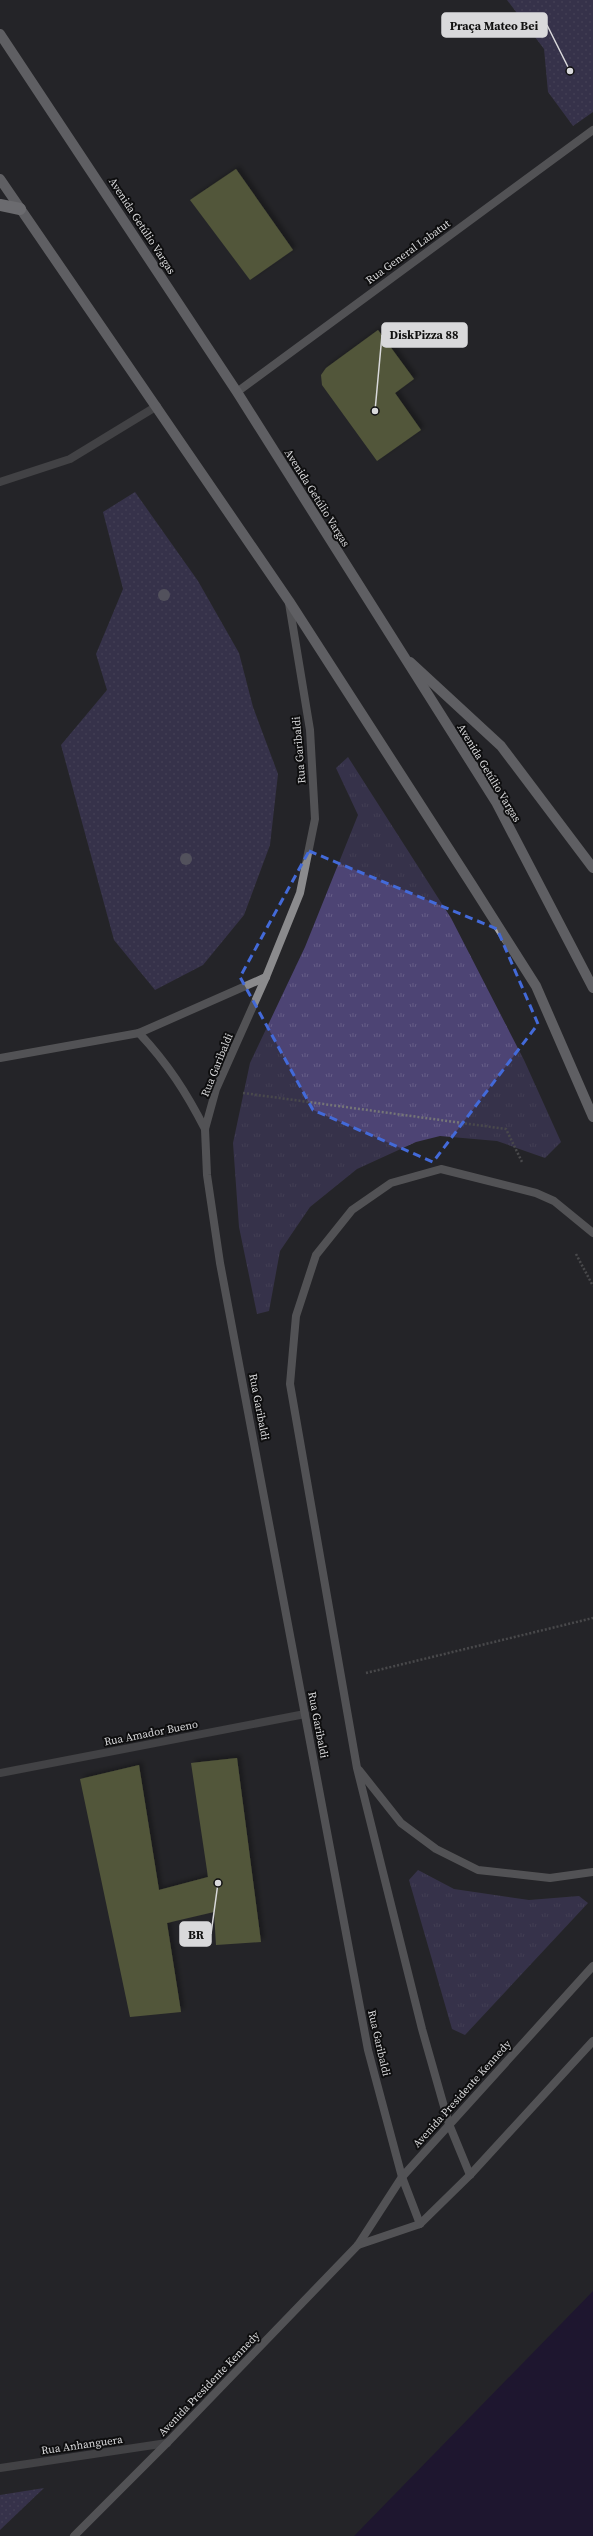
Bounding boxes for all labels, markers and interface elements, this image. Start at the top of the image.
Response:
callout: Praça Mateo Bei [442,13,547,37]
text: Praça Mateo Bei [450,18,539,34]
street label: Avenida Getúlio Vargas [105,175,179,277]
street label: Rua General Labatut [363,216,453,288]
callout: DiskPizza 88 [382,323,467,347]
text: DiskPizza 88 [390,327,458,343]
street label: Avenida Getúlio Vargas [281,446,353,550]
street label: Rua Garibaldi [289,716,309,784]
street label: Avenida Getúlio Vargas [454,721,524,825]
street label: Rua Garibaldi [197,1031,237,1099]
street label: Rua Garibaldi [245,1373,273,1441]
street label: Rua Garibaldi [304,1691,332,1759]
street label: Rua Amador Bueno [103,1717,199,1749]
callout: BR [180,1922,211,1946]
text: BR [188,1927,205,1943]
street label: Rua Garibaldi [364,2009,394,2077]
street label: Avenida Presidente Kennedy [410,2037,515,2151]
street label: Avenida Presidente Kennedy [155,2328,263,2440]
street label: Rua Anhanguera [40,2432,124,2458]

